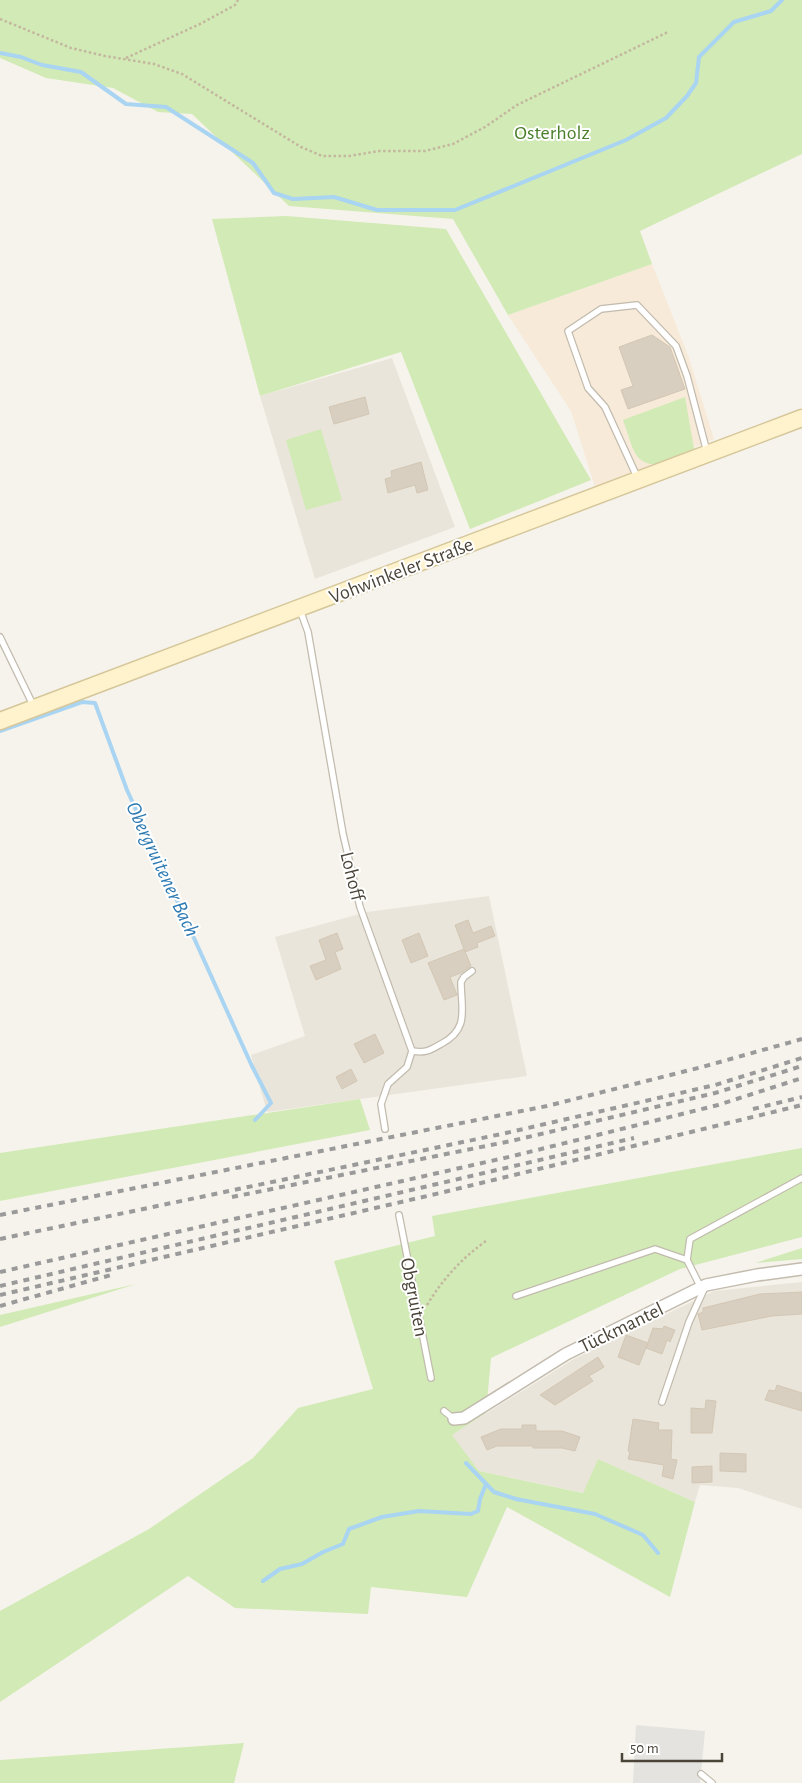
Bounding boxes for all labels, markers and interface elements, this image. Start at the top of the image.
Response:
park label: Osterholz [514,123,590,143]
street label: Vohwinkeler Straße [327,534,476,608]
water label: Obergruitener Bach [122,798,203,940]
street label: Lohoff [336,850,368,904]
street label: Obgruiten [397,1256,431,1338]
street label: Tückmantel [576,1299,667,1357]
scale bar [622,1730,722,1762]
text: 50 m [630,1741,659,1756]

